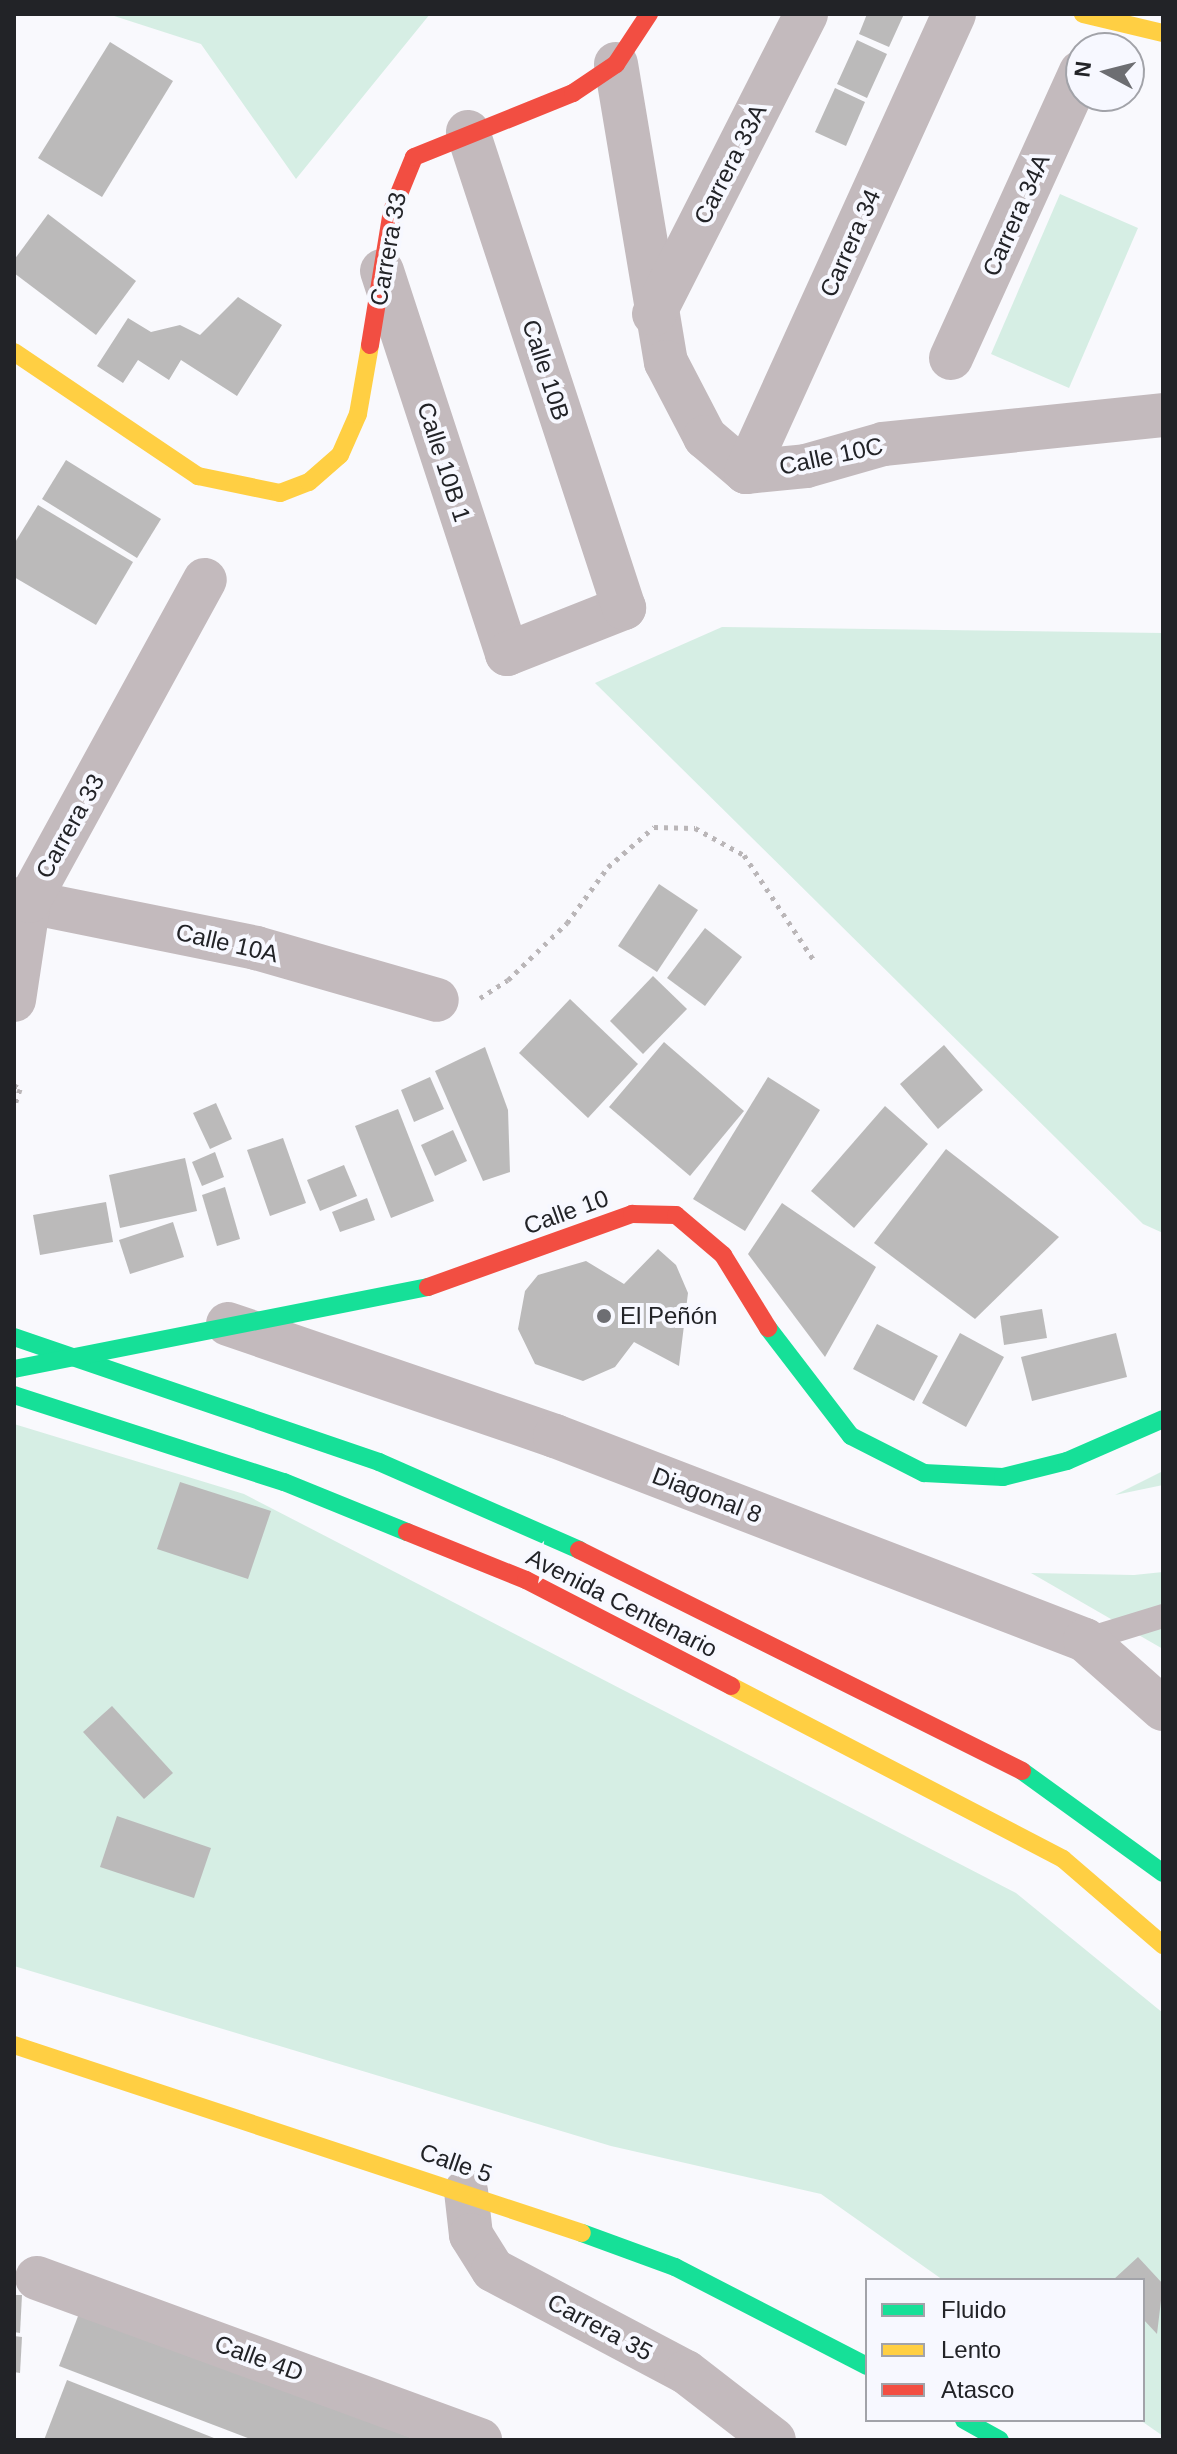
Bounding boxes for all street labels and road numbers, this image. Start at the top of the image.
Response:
street label: Carrera 33A [687,99,773,229]
street label: Carrera 34A [976,149,1056,281]
street label: Carrera 34 [814,185,886,301]
street label: Carrera 33 [364,190,412,308]
street label: Calle 10B [516,316,576,424]
street label: Calle 10B 1 [411,399,477,525]
street label: Calle 10C [776,431,886,481]
street label: Carrera 33 [30,769,110,883]
street label: Calle 10A [173,917,281,969]
street label: Calle 10 [520,1183,612,1241]
street label: Diagonal 8 [648,1461,766,1529]
street label: Avenida Centenario [522,1542,722,1664]
street label: Calle 5 [416,2137,496,2189]
street label: Carrera 35 [543,2287,657,2367]
street label: Calle 4D [211,2329,307,2387]

